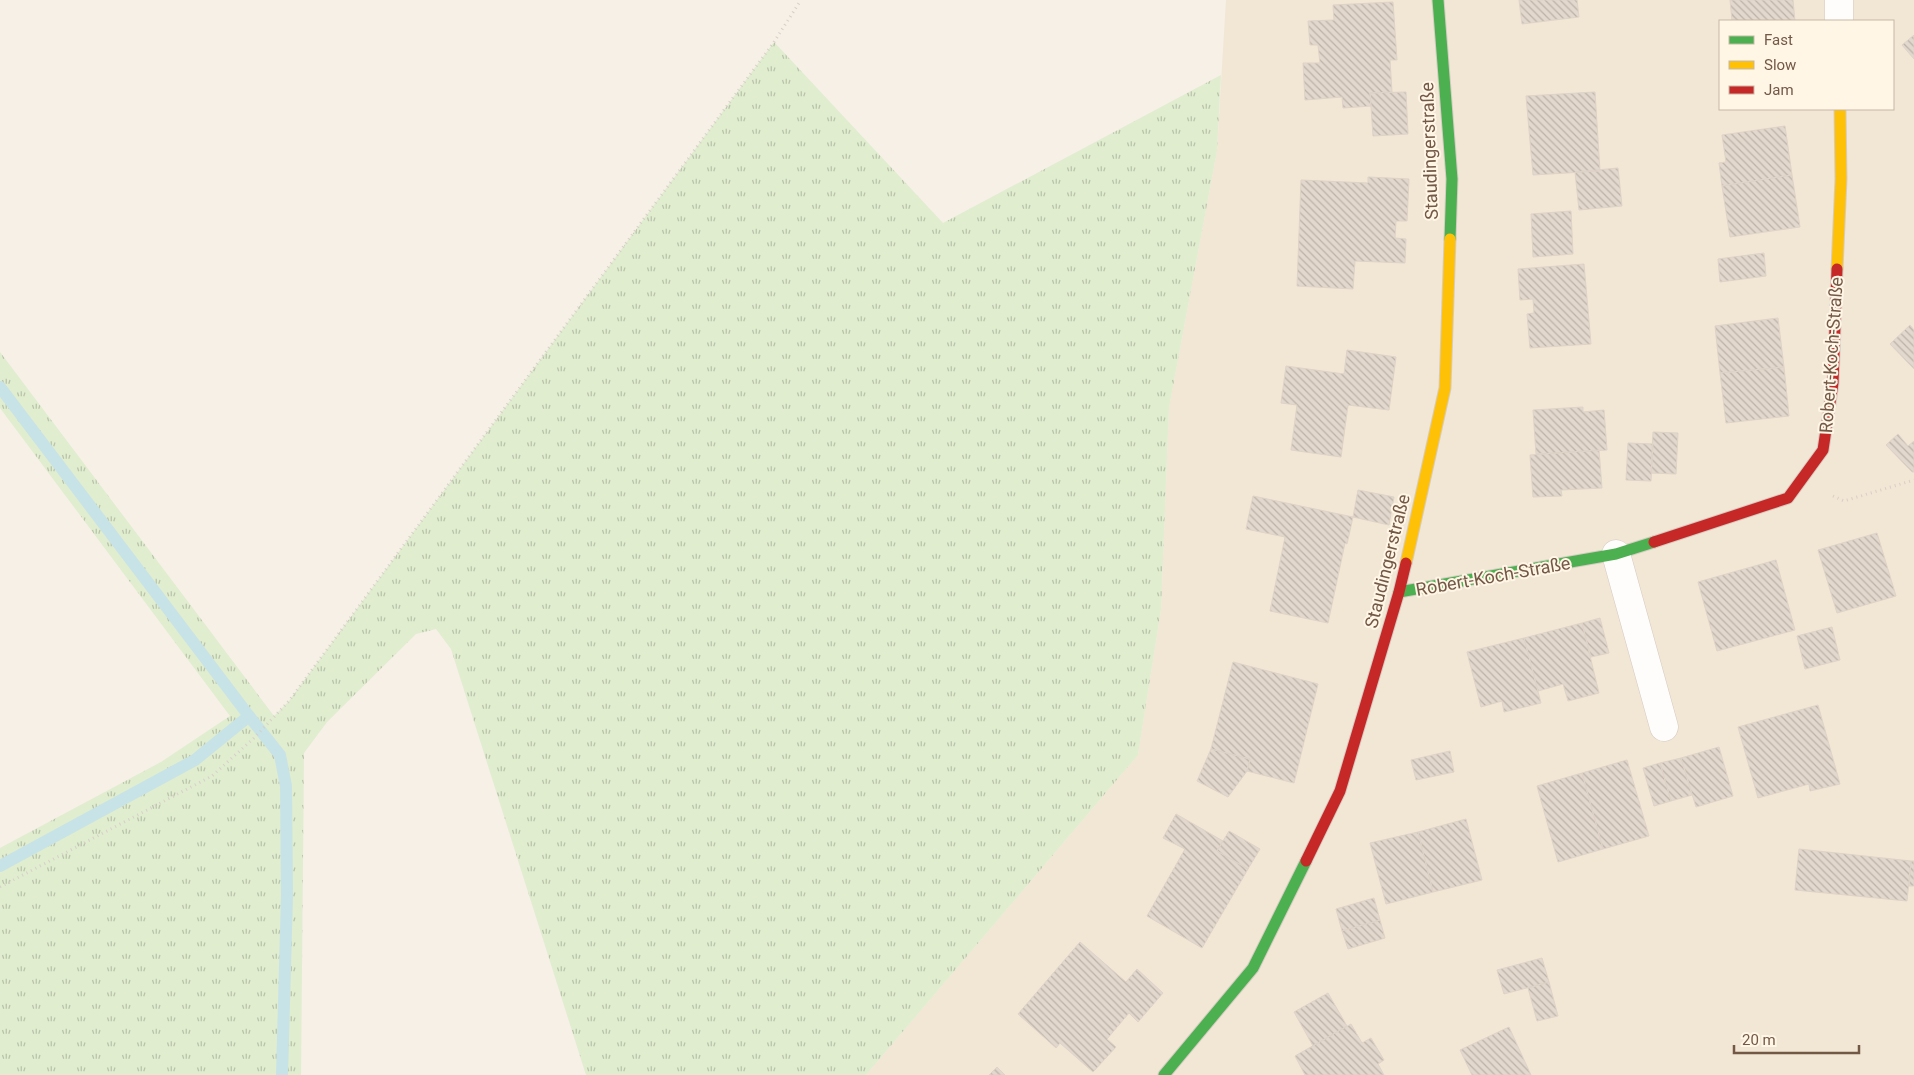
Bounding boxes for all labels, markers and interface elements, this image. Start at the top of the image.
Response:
legend [1719,20,1894,110]
text: Fast [1764,31,1793,49]
text: Slow [1764,56,1796,74]
text: Jam [1764,81,1794,99]
street label: Staudingerstraße [1416,82,1442,220]
street label: Robert-Koch-Straße [1815,276,1847,434]
street label: Staudingerstraße [1360,492,1414,630]
street label: Robert-Koch-Straße [1414,552,1572,600]
scale bar [1734,1022,1859,1054]
text: 20 m [1742,1031,1776,1049]

